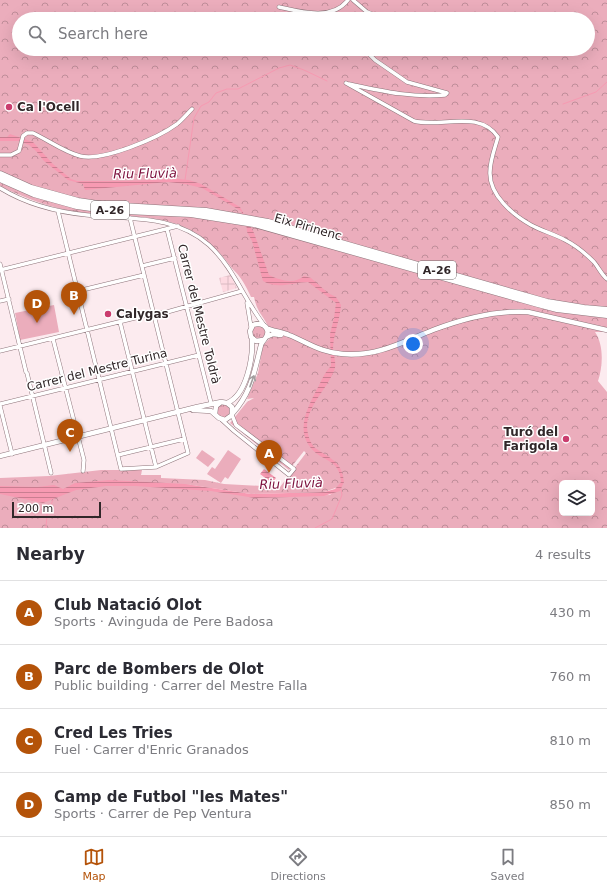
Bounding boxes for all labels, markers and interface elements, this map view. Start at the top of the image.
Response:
search box [12,12,595,56]
icon: search [26,23,48,45]
text: Search here [58,25,148,43]
place label: Ca l'Ocell [17,100,80,114]
marker: Ca l'Ocell [4,102,14,112]
water label: Riu Fluvià [113,165,177,182]
road number: A-26 [91,201,129,219]
street label: Eix Pirinenc [273,211,343,243]
street label: Carrer del Mestre Toldrà [175,243,223,385]
road number: A-26 [418,261,456,279]
pin: B [61,282,87,315]
pin: D [24,290,50,323]
place label: Calygas [116,307,169,321]
marker: Calygas [103,309,113,319]
your location [403,334,423,354]
street label: Carrer del Mestre Turina [25,346,169,394]
one-way arrow [249,375,257,387]
pin: C [57,419,83,452]
place label: Turó del Farigola [503,425,558,453]
marker: Turó del Farigola [561,434,571,444]
pin: A [256,440,282,473]
water label: Riu Fluvià [259,475,323,492]
map controls [559,480,595,516]
button: layers [559,480,595,516]
scale bar [12,500,101,519]
text: 200 m [18,502,53,515]
text: Nearby [16,544,85,564]
text: 4 results [535,547,591,562]
text: Club Natació Olot [54,596,202,614]
text: A [24,605,34,620]
text: 430 m [549,605,591,620]
text: Sports · Avinguda de Pere Badosa [54,614,273,629]
text: Parc de Bombers de Olot [54,660,264,678]
text: B [24,669,34,684]
text: 760 m [549,669,591,684]
text: Public building · Carrer del Mestre Falla [54,678,307,693]
text: Cred Les Tries [54,724,173,742]
text: C [24,733,34,748]
text: 810 m [549,733,591,748]
text: Fuel · Carrer d'Enric Granados [54,742,249,757]
text: Camp de Futbol "les Mates" [54,788,288,806]
text: D [24,797,34,812]
text: 850 m [549,797,591,812]
text: Sports · Carrer de Pep Ventura [54,806,252,821]
tab: Map [82,846,106,883]
tab: Directions [270,846,326,883]
tab: Saved [491,846,525,883]

